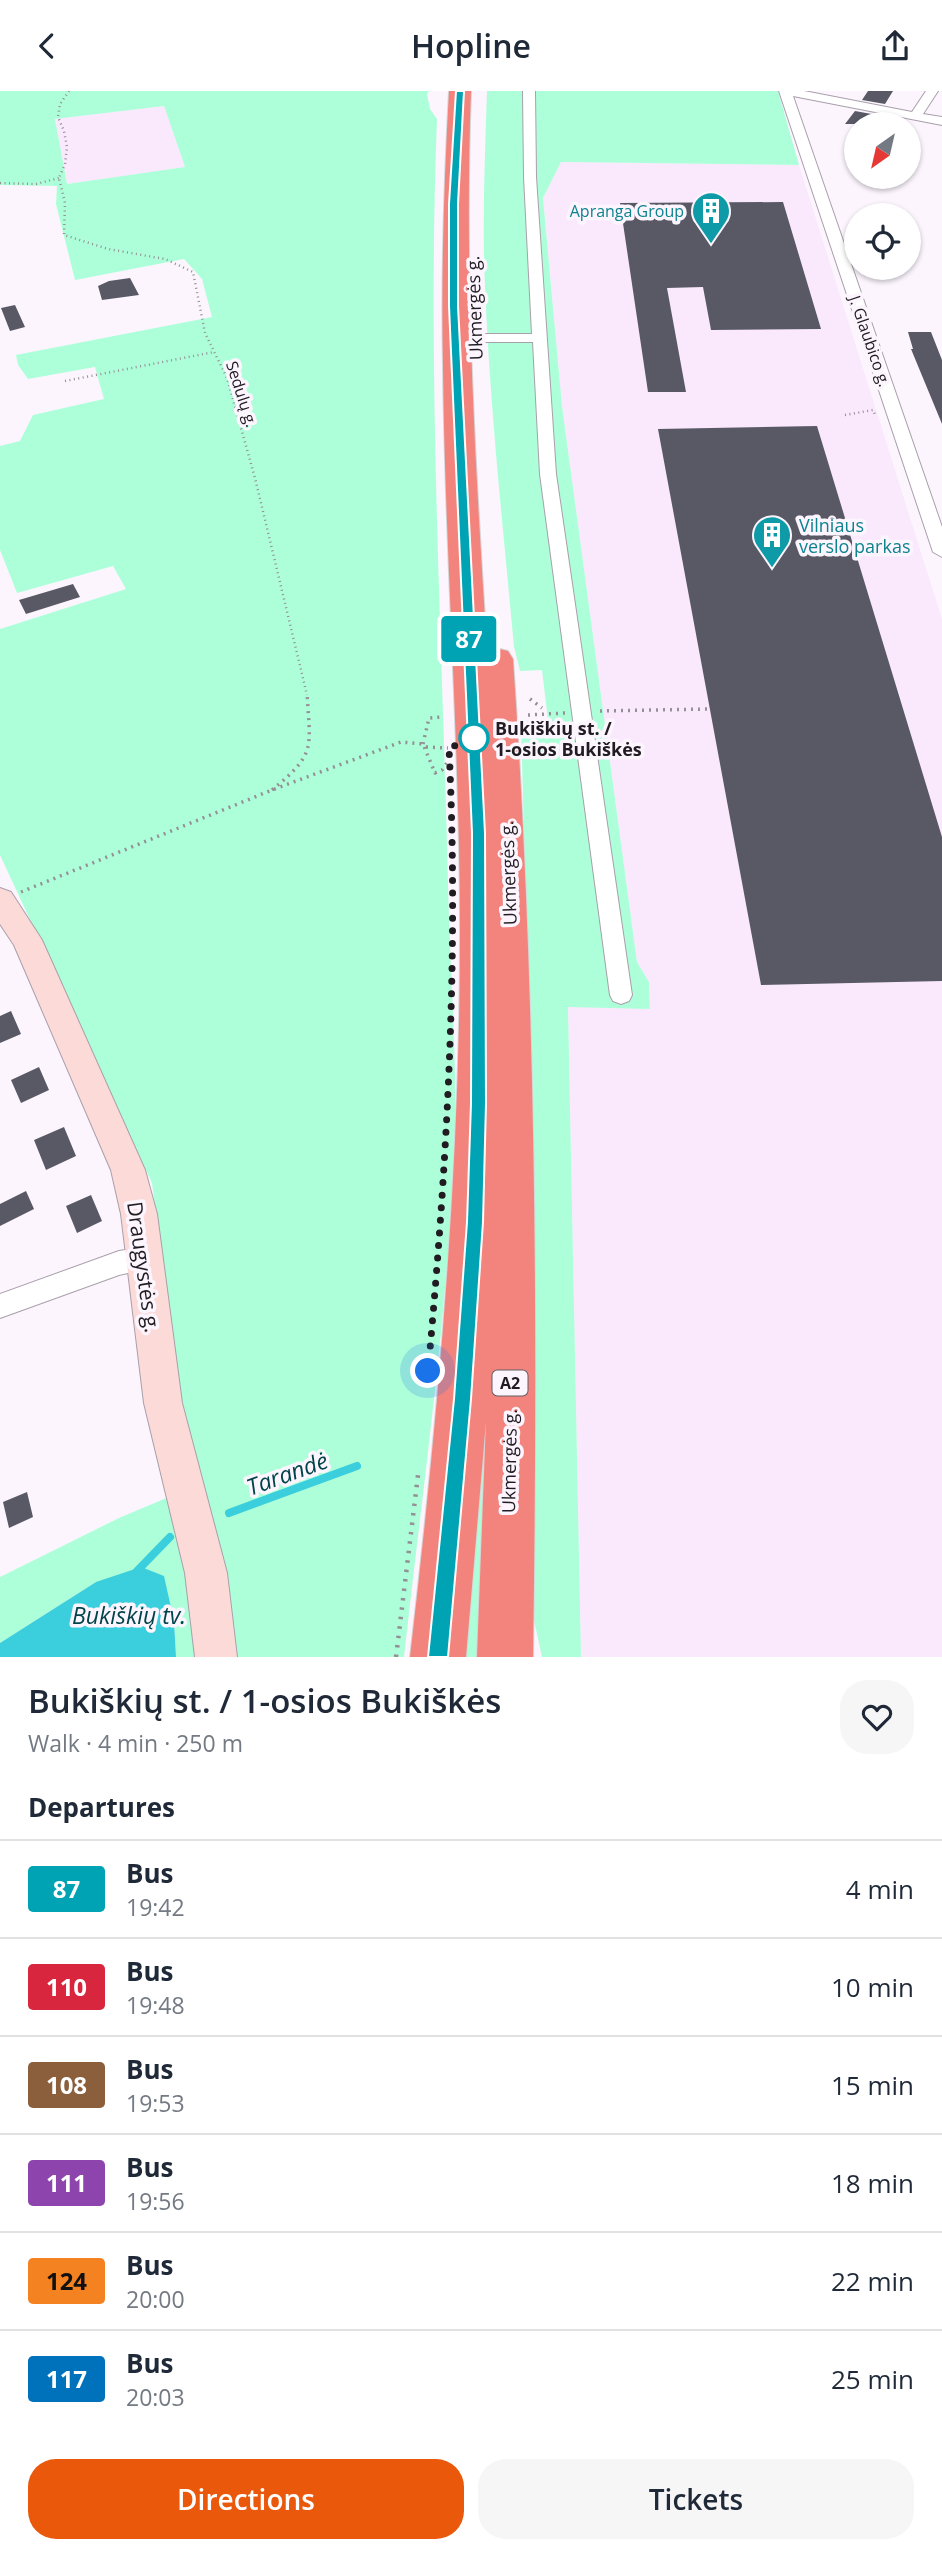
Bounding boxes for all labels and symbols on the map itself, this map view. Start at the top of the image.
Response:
north arrow [844,112,920,189]
building icon: Apranga Group [690,190,732,245]
place label: Apranga Group [570,200,684,222]
street label: Ukmergės g. [460,255,488,361]
street label: J. Glaubico g. [843,291,896,390]
street label: Sedulų g. [221,358,263,430]
place label: Vilniaus verslo parkas [799,513,911,558]
building icon: Vilniaus verslo parkas [751,514,793,569]
line badge: 87 [438,616,500,662]
place label: Bukiškių st. / 1-osios Bukiškės [495,716,642,761]
marker: Bukiškių st. / 1-osios Bukiškės [459,723,489,753]
street label: Ukmergės g. [494,820,522,926]
street label: Draugystės g. [121,1200,167,1334]
your location [410,1353,445,1388]
road number: A2 [492,1371,528,1395]
street label: Ukmergės g. [496,1409,522,1513]
water label: Tarandė [242,1444,332,1502]
water label: Bukiškių tv. [72,1599,186,1631]

